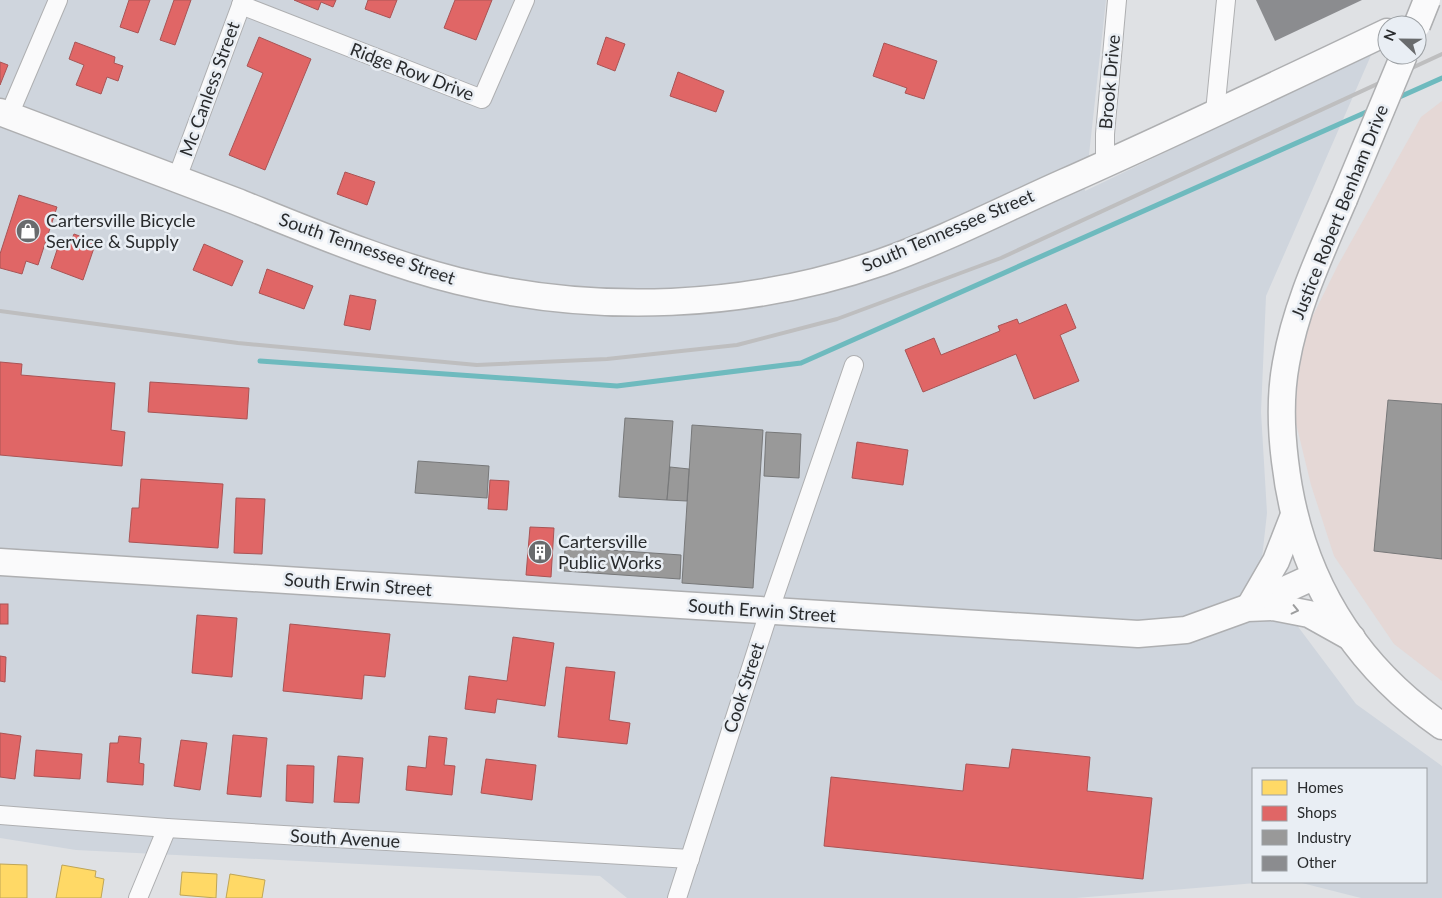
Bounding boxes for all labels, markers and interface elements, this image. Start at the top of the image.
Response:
north arrow [1377,15,1427,65]
street label: Mc Canless Street [174,18,244,159]
text: N [1380,27,1399,43]
street label: Brook Drive [1094,34,1124,130]
street label: Ridge Row Drive [347,37,477,105]
street label: Justice Robert Benham Drive [1286,101,1392,322]
street label: South Tennessee Street [858,184,1037,276]
street label: South Tennessee Street [276,208,459,289]
place label: Cartersville Bicycle Service & Supply [46,209,196,252]
shop icon: Cartersville Bicycle Service & Supply [15,218,41,244]
place label: Cartersville Public Works [558,530,662,573]
building icon: Cartersville Public Works [527,539,553,565]
street label: South Erwin Street [283,568,433,600]
street label: South Erwin Street [687,594,837,626]
one-way arrow [1291,604,1300,615]
street label: Cook Street [718,639,768,736]
legend [1252,768,1427,883]
text: Homes [1297,778,1343,796]
text: Shops [1297,803,1337,821]
street label: South Avenue [290,824,401,852]
text: Industry [1297,828,1352,846]
text: Other [1297,853,1337,871]

